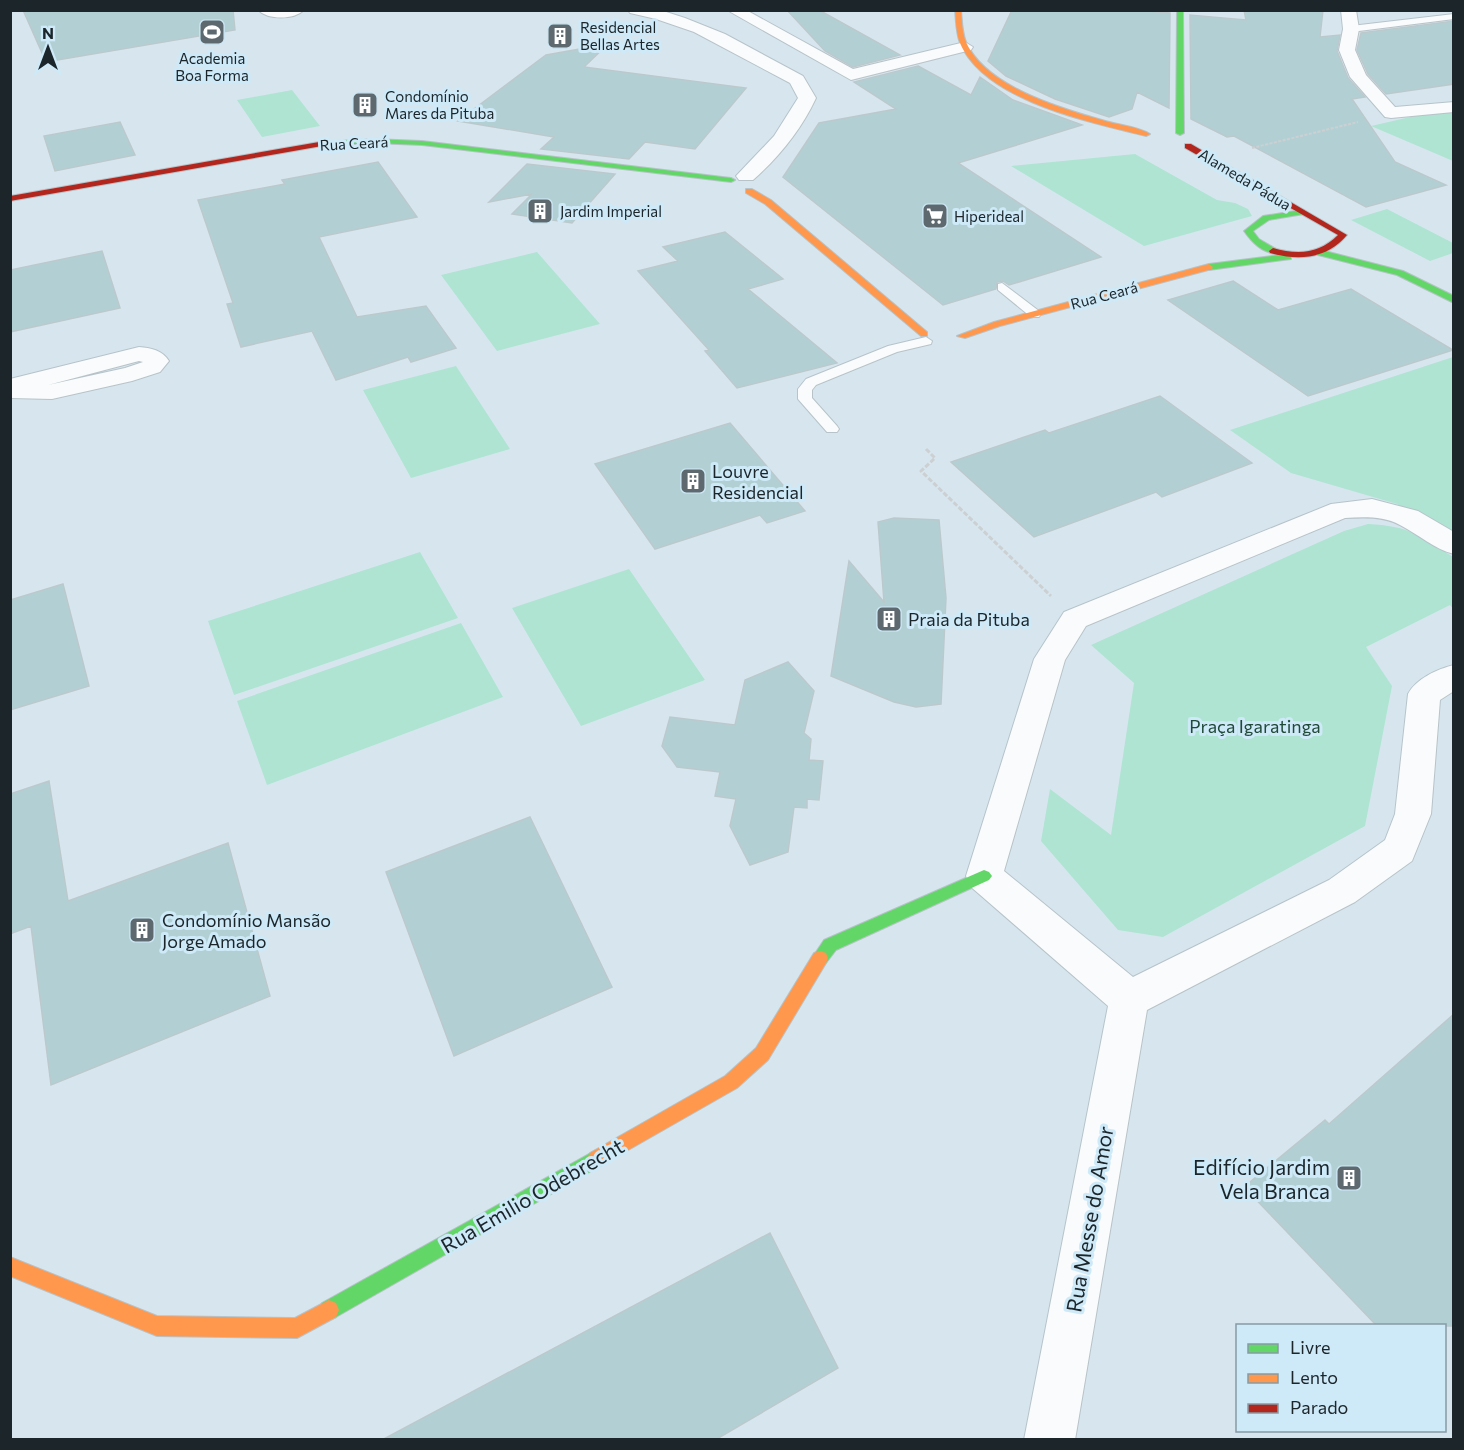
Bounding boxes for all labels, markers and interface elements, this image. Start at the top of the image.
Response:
sports icon: Academia Boa Forma [197,17,227,47]
north arrow [18,18,78,78]
place label: Residencial Bellas Artes [580,18,660,53]
building icon: Residencial Bellas Artes [545,21,575,51]
text: N [42,23,54,42]
place label: Academia Boa Forma [175,49,249,84]
place label: Condomínio Mares da Pituba [385,87,494,122]
building icon: Condomínio Mares da Pituba [350,90,380,120]
street label: Rua Ceará [319,132,389,154]
street label: Alameda Pádua [1196,144,1294,214]
building icon: Jardim Imperial [525,196,555,226]
supermarket icon: Hiperideal [920,201,950,231]
place label: Jardim Imperial [560,202,662,220]
place label: Hiperideal [954,207,1024,225]
street label: Rua Ceará [1068,277,1140,313]
place label: Louvre Residencial [712,460,804,503]
building icon: Louvre Residencial [678,466,708,496]
building icon: Praia da Pituba [874,604,904,634]
place label: Praia da Pituba [908,608,1030,630]
park label: Praça Igaratinga [1189,715,1321,737]
place label: Condomínio Mansão Jorge Amado [162,909,331,952]
building icon: Condomínio Mansão Jorge Amado [127,915,157,945]
street label: Rua Messe do Amor [1060,1124,1118,1314]
street label: Rua Emilio Odebrecht [436,1132,628,1258]
place label: Edifício Jardim Vela Branca [1193,1154,1330,1203]
building icon: Edifício Jardim Vela Branca [1334,1163,1364,1193]
legend [1236,1324,1446,1432]
text: Livre [1290,1336,1331,1358]
text: Lento [1290,1366,1338,1388]
text: Parado [1290,1396,1348,1418]

